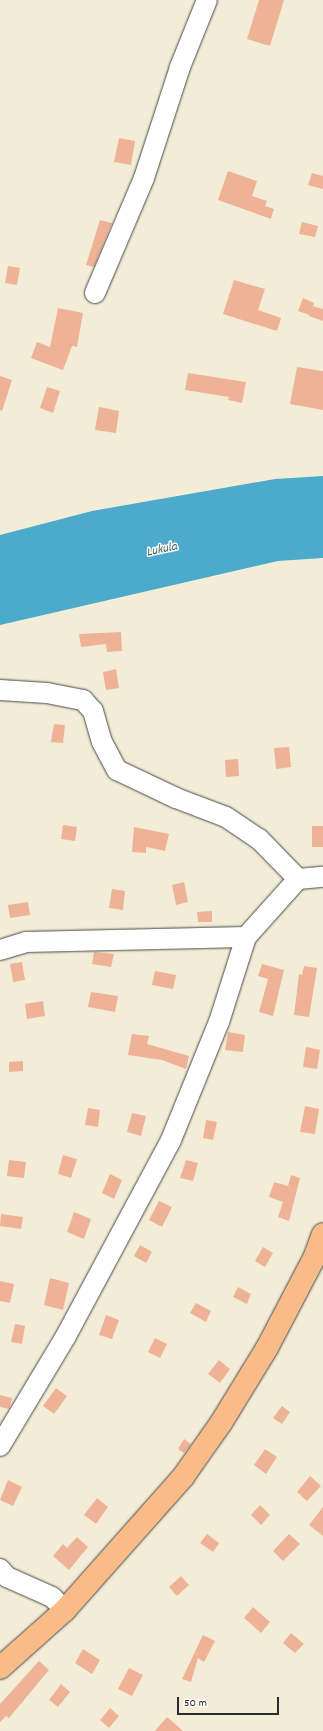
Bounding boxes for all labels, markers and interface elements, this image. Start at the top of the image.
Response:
water label: Lukula [145,540,179,562]
scale bar [179,1689,281,1715]
text: 50 m [184,1695,207,1712]

